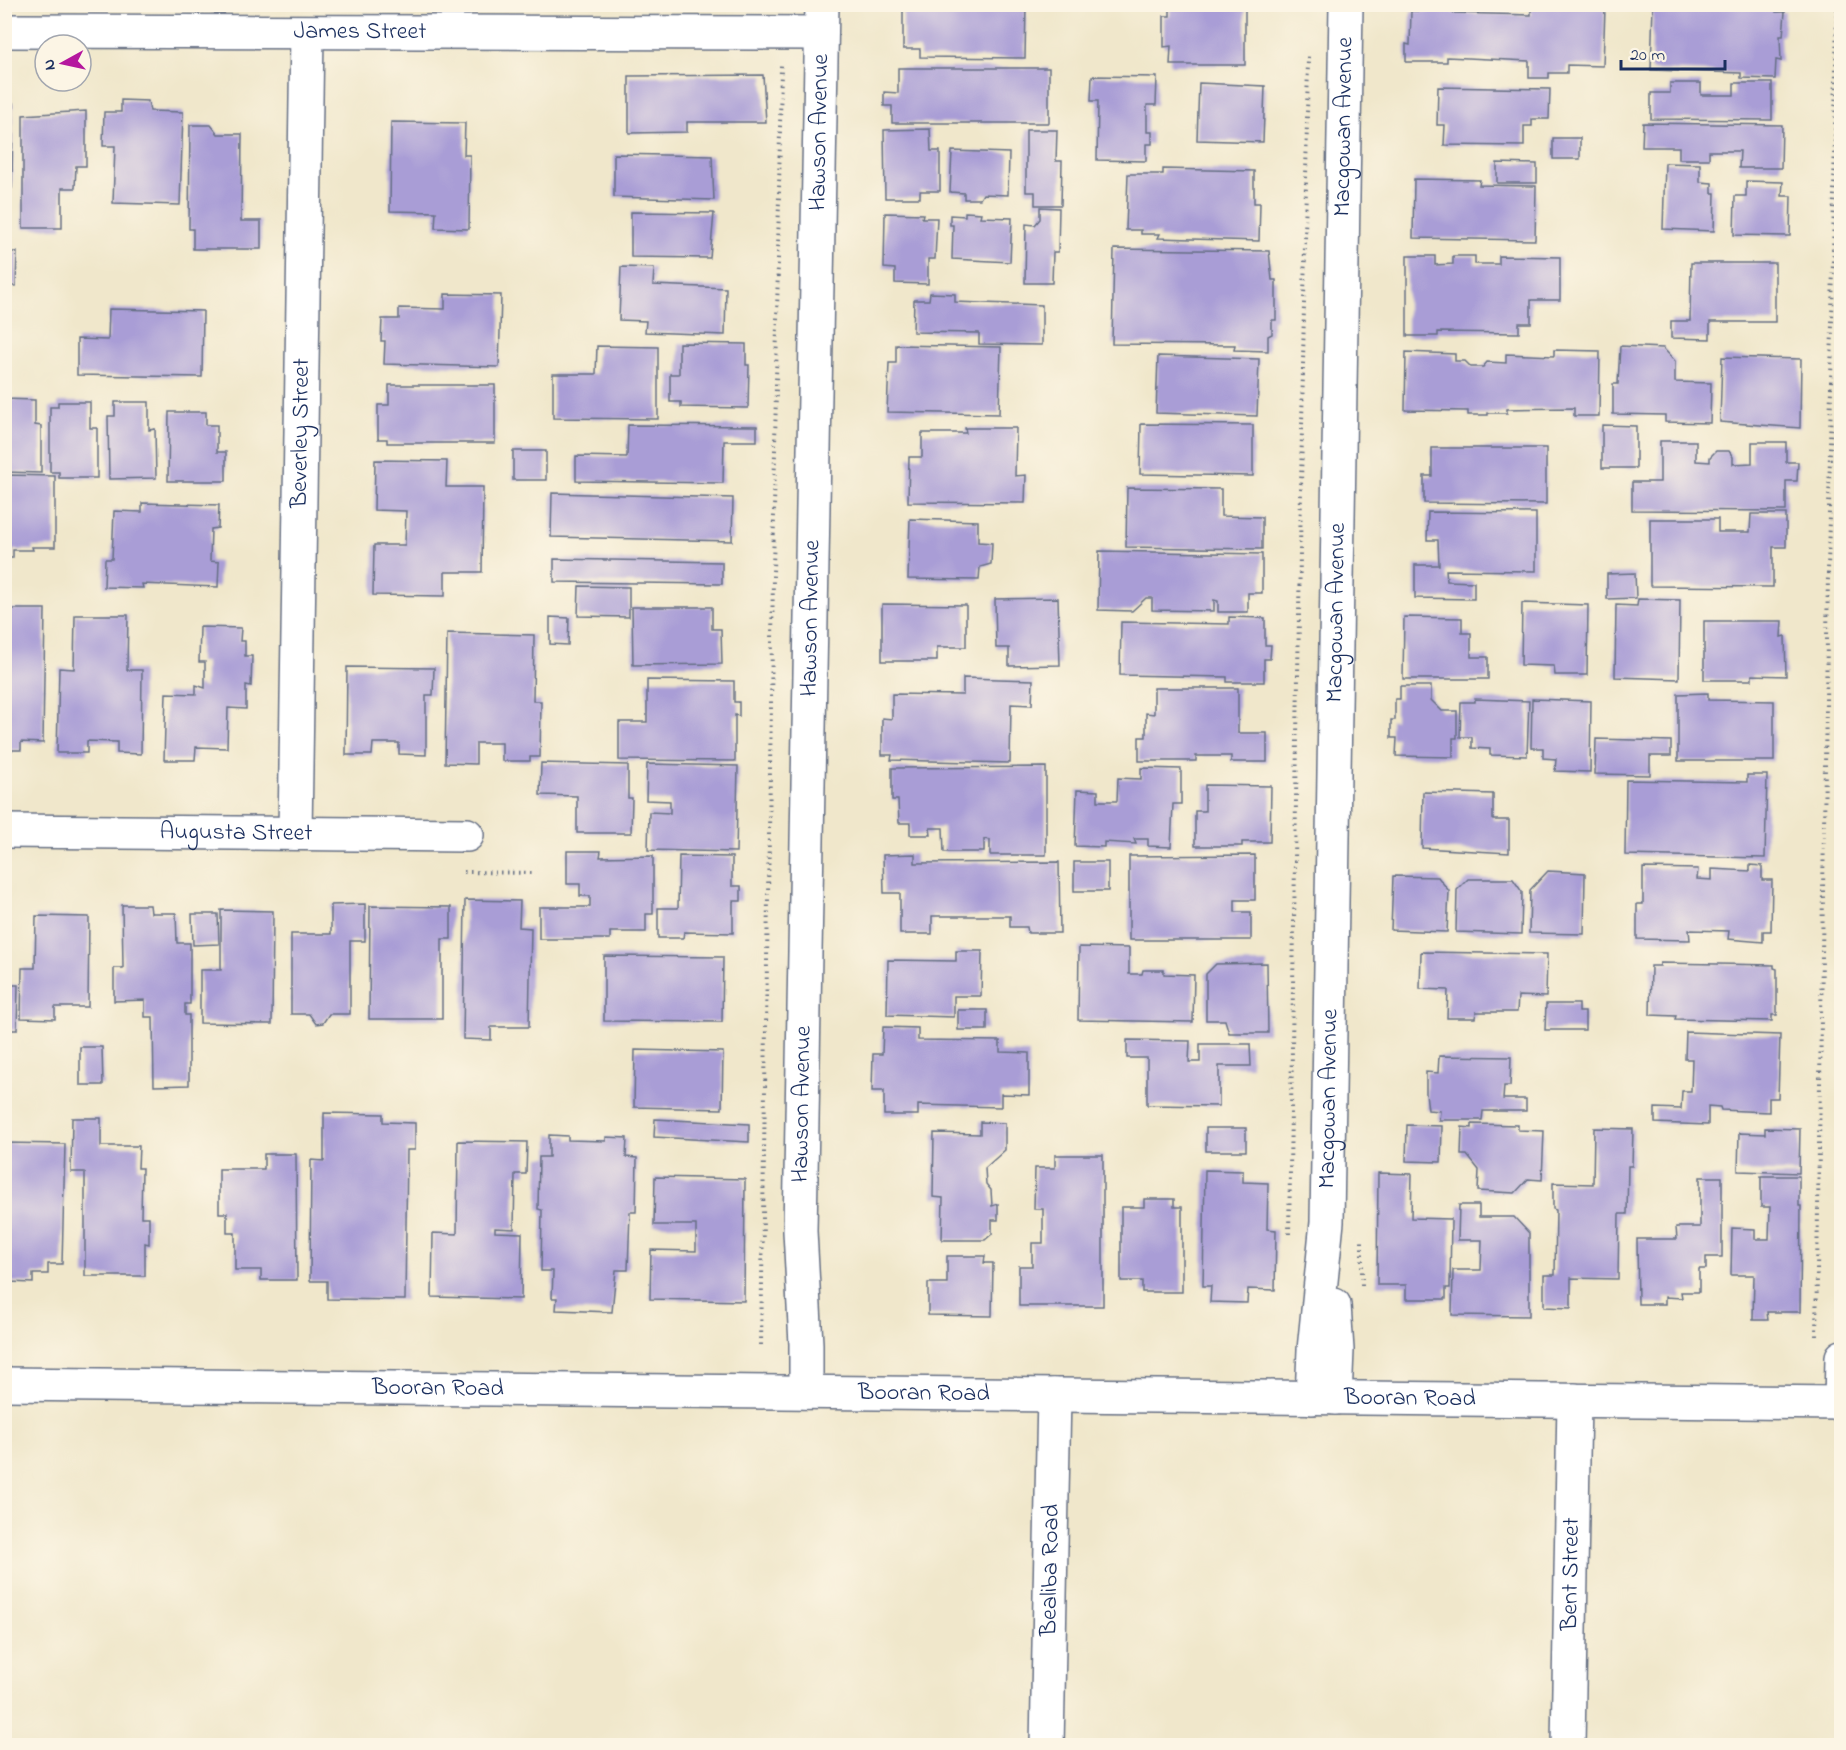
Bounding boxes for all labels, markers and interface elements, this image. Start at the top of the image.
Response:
street label: James Street [294,14,426,50]
north arrow [33,33,93,93]
scale bar [1621,33,1724,71]
street label: Macgowan Avenue [1325,36,1363,217]
text: 20 m [1630,43,1665,69]
street label: Hawson Avenue [801,53,839,211]
text: N [37,58,63,72]
street label: Beverley Street [282,358,320,509]
street label: Macgowan Avenue [1318,522,1355,703]
street label: Hawson Avenue [792,539,830,697]
street label: Augusta Street [159,815,313,851]
street label: Macgowan Avenue [1310,1008,1348,1189]
street label: Hawson Avenue [783,1025,821,1183]
street label: Booran Road [371,1370,504,1407]
street label: Booran Road [857,1375,990,1412]
street label: Booran Road [1343,1380,1476,1417]
street label: Bealiba Road [1032,1503,1069,1637]
street label: Bent Street [1552,1517,1589,1632]

